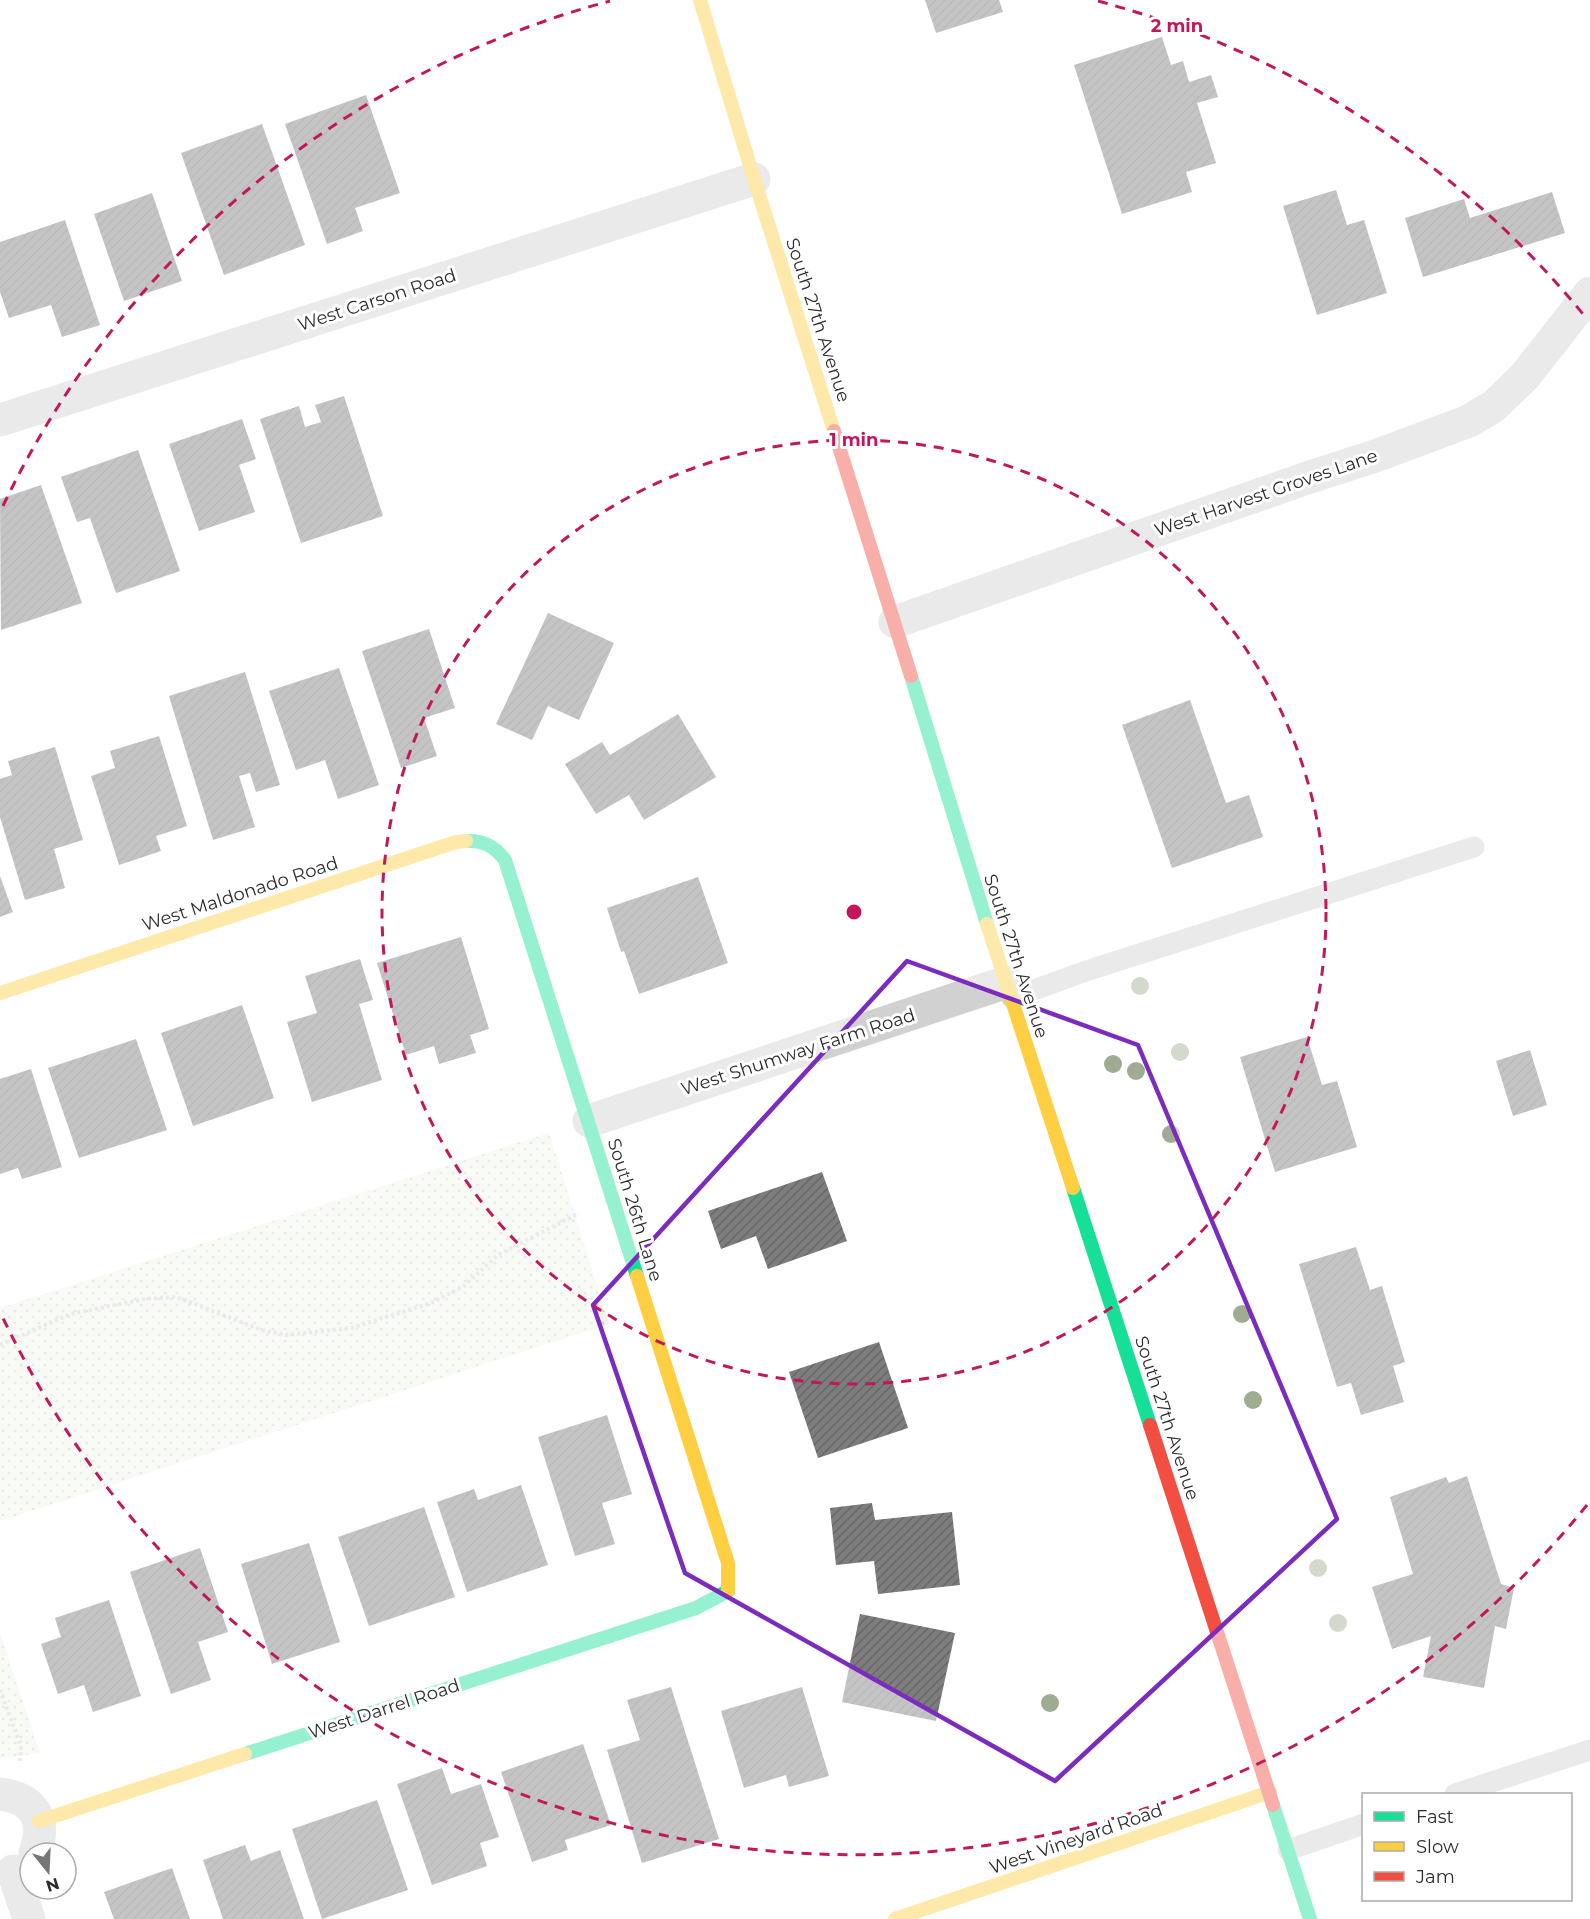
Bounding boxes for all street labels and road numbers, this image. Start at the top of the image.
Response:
street label: South 27th Avenue [781,235,855,405]
street label: West Carson Road [295,264,459,336]
street label: West Harvest Groves Lane [1151,444,1381,542]
street label: West Maldonado Road [139,852,341,936]
street label: South 27th Avenue [979,871,1053,1041]
street label: West Shumway Farm Road [678,1004,918,1100]
street label: South 26th Lane [603,1136,667,1284]
street label: South 27th Avenue [1130,1333,1204,1503]
street label: West Darrel Road [306,1674,462,1744]
street label: West Vineyard Road [987,1799,1165,1879]

